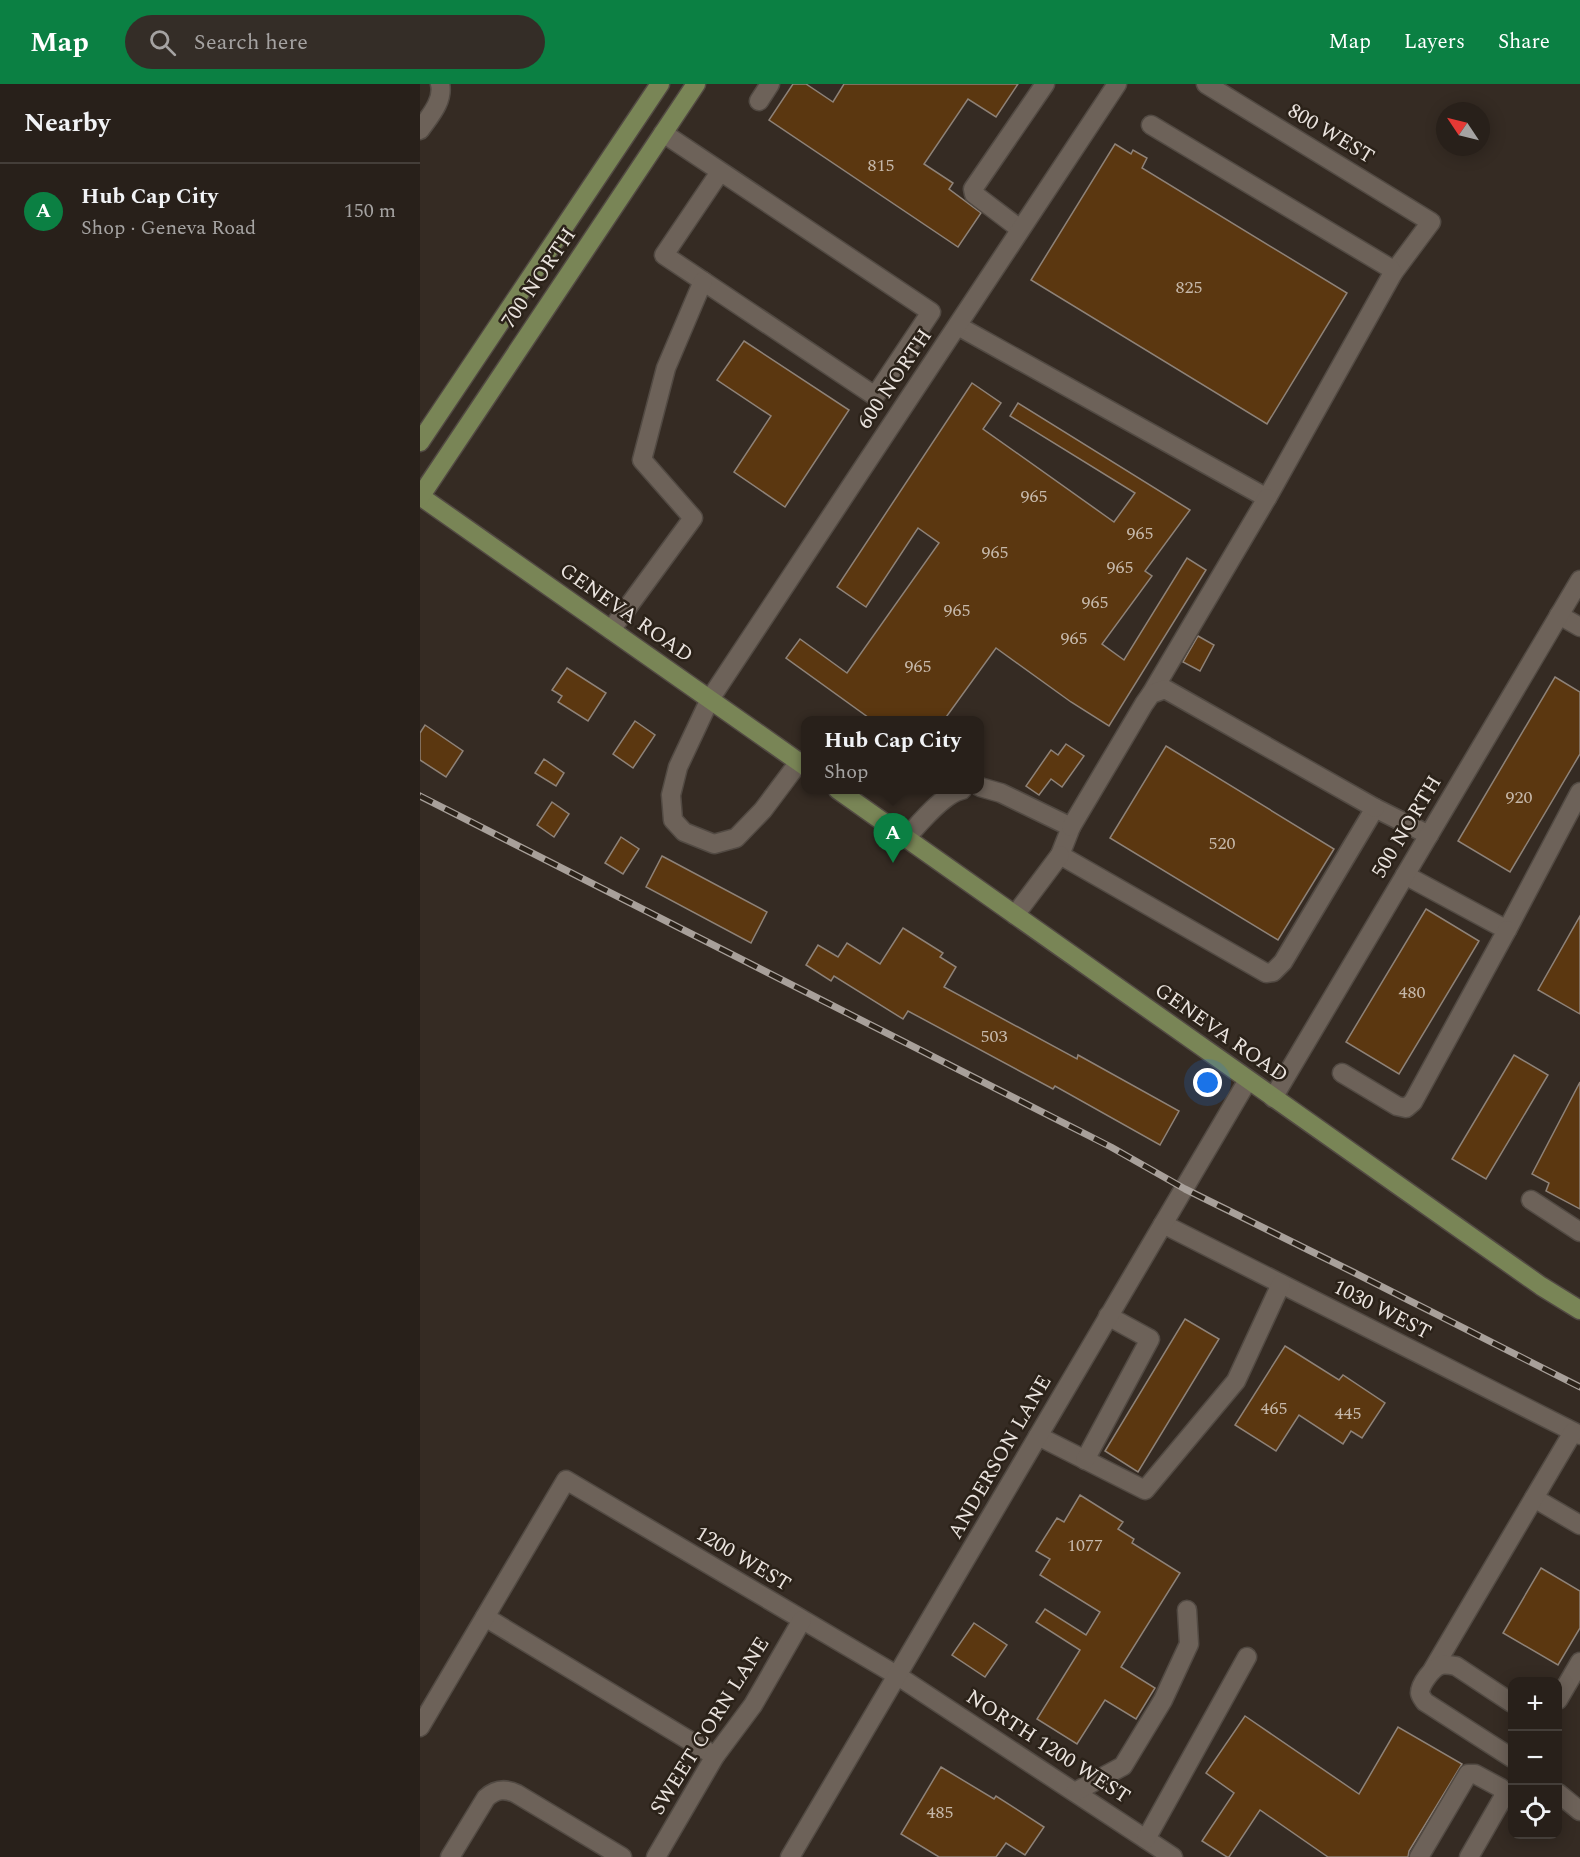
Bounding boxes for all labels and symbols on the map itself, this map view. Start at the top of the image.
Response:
street label: 800 WEST [1281,95,1381,173]
north arrow [1436,102,1490,156]
house number: 815 [868,152,895,179]
street label: 700 NORTH [493,221,585,335]
house number: 825 [1176,274,1203,301]
street label: 600 NORTH [849,322,941,436]
house number: 965 [1021,483,1048,510]
house number: 965 [1127,520,1154,547]
house number: 965 [982,539,1009,566]
house number: 965 [1107,554,1134,581]
street label: GENEVA ROAD [553,555,699,671]
house number: 965 [1082,589,1109,616]
house number: 965 [944,597,971,624]
house number: 965 [1061,625,1088,652]
house number: 965 [905,653,932,680]
street label: 500 NORTH [1364,769,1450,885]
house number: 920 [1506,784,1533,811]
pin: A [874,814,912,863]
house number: 520 [1209,830,1236,857]
street label: GENEVA ROAD [1148,975,1294,1091]
house number: 480 [1399,979,1426,1006]
house number: 503 [981,1023,1008,1050]
your location [1193,1068,1222,1097]
street label: 1030 WEST [1327,1271,1437,1349]
street label: ANDERSON LANE [940,1369,1060,1545]
house number: 465 [1261,1395,1288,1422]
house number: 445 [1335,1400,1362,1427]
street label: 1200 WEST [689,1518,797,1600]
house number: 1077 [1067,1532,1103,1559]
street label: SWEET CORN LANE [642,1630,778,1822]
street label: NORTH 1200 WEST [959,1682,1137,1812]
house number: 485 [927,1799,954,1826]

